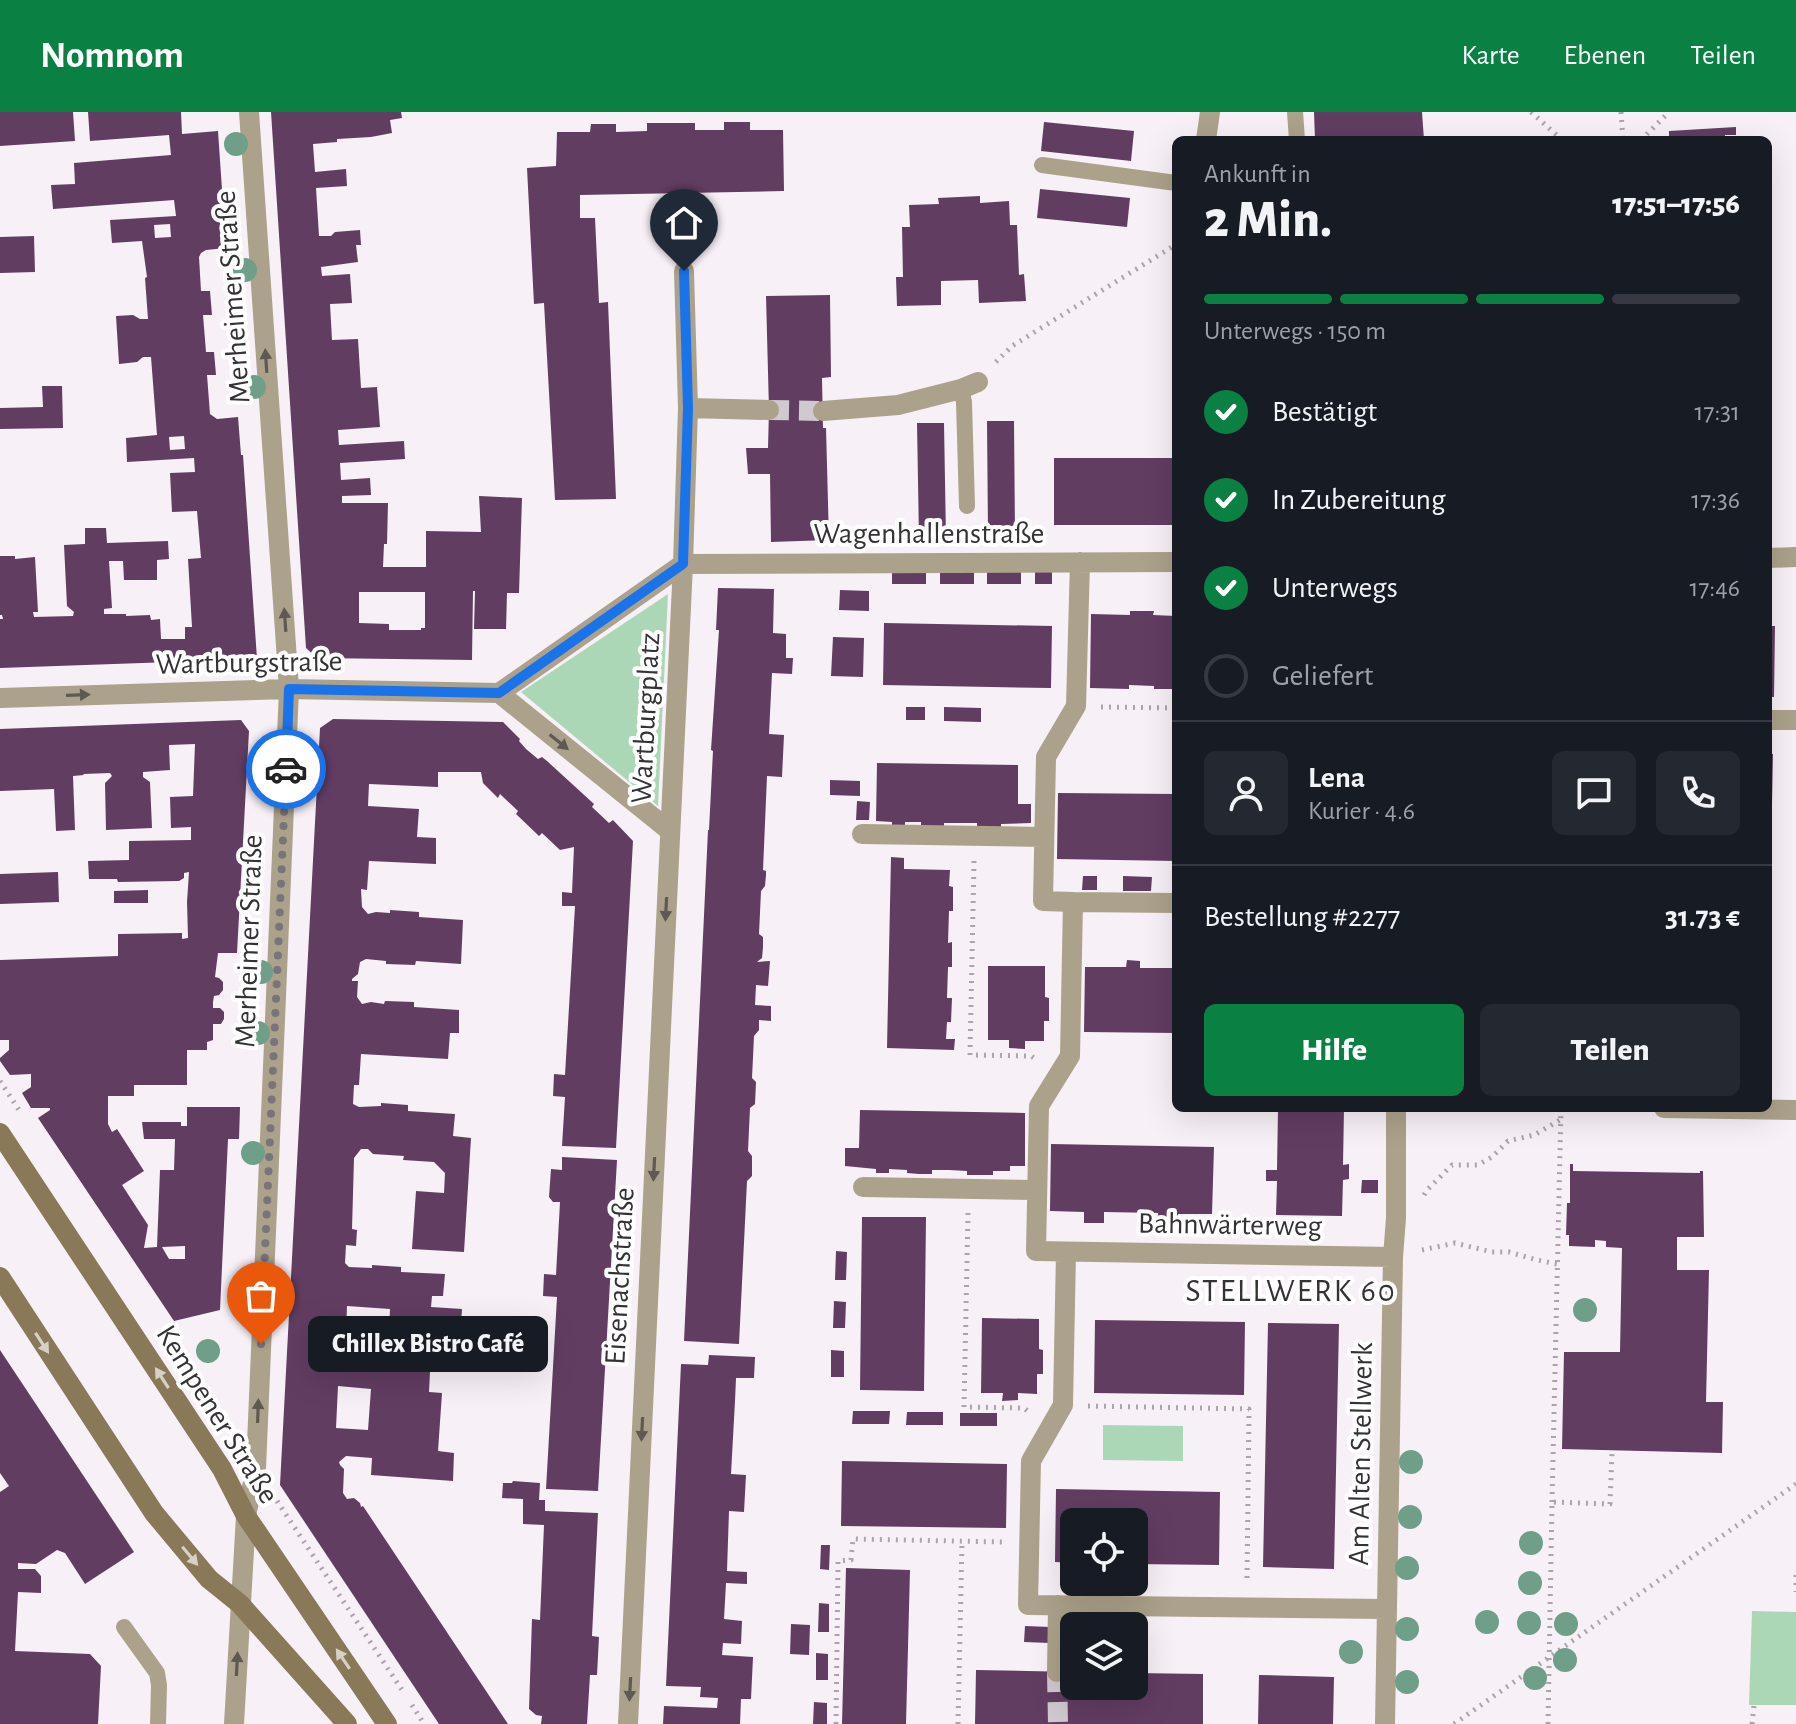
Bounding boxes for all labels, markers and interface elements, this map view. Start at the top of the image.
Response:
text: Nomnom [40,37,184,75]
text: Karte [1461,42,1520,70]
text: Ebenen [1564,42,1646,70]
text: Teilen [1690,42,1756,70]
text: Ankunft in [1204,161,1311,187]
pin [650,189,718,271]
text: 17:51–17:56 [1612,189,1740,219]
street label: Merheimer Straße [211,190,255,404]
text: 2 Min. [1204,194,1332,246]
icon: home [662,201,706,245]
text: Unterwegs · 150 m [1204,318,1386,344]
one-way arrow [259,348,272,373]
icon: check [1204,390,1248,434]
text: Bestätigt [1272,397,1377,427]
text: 17:31 [1695,399,1740,425]
icon: check [1204,478,1248,522]
text: In Zubereitung [1272,485,1446,515]
text: 17:36 [1691,487,1740,513]
street label: Wagenhallenstraße [814,519,1044,549]
icon: check [1204,566,1248,610]
text: Unterwegs [1272,573,1398,603]
text: 17:46 [1690,575,1740,601]
one-way arrow [278,607,291,632]
street label: Wartburgplatz [627,632,665,804]
street label: Wartburgstraße [155,646,343,680]
text: Geliefert [1272,661,1373,691]
one-way arrow [66,689,91,702]
courier [246,729,326,809]
one-way arrow [549,733,569,750]
icon: car [264,747,308,791]
button: person [1204,751,1288,835]
button: chat [1552,751,1636,835]
button: phone [1656,751,1740,835]
text: Lena [1308,763,1365,793]
text: Kurier · 4.6 [1308,798,1415,824]
street label: Merheimer Straße [230,834,268,1048]
one-way arrow [660,897,673,922]
text: Bestellung #2277 [1204,902,1400,932]
text: 31.73 € [1665,902,1740,932]
button: Hilfe [1204,1004,1464,1096]
button: Teilen [1480,1004,1740,1096]
one-way arrow [647,1157,660,1182]
street label: Eisenachstraße [600,1187,640,1365]
street label: Bahnwärterweg [1138,1208,1323,1242]
pin [227,1262,295,1344]
icon: bag [239,1274,283,1318]
district label: STELLWERK 60 [1185,1275,1397,1307]
callout: Chillex Bistro Café [309,1316,549,1372]
street label: Kempener Straße [150,1320,284,1509]
text: Chillex Bistro Café [332,1331,524,1357]
one-way arrow [35,1332,50,1353]
street label: Am Alten Stellwerk [1344,1342,1378,1566]
one-way arrow [155,1367,169,1389]
one-way arrow [252,1398,265,1423]
one-way arrow [635,1417,648,1442]
map controls [1060,1508,1148,1700]
button: locate [1060,1508,1148,1596]
one-way arrow [181,1546,198,1566]
button: layers [1060,1612,1148,1700]
one-way arrow [336,1649,351,1670]
one-way arrow [231,1651,244,1676]
one-way arrow [623,1676,636,1702]

